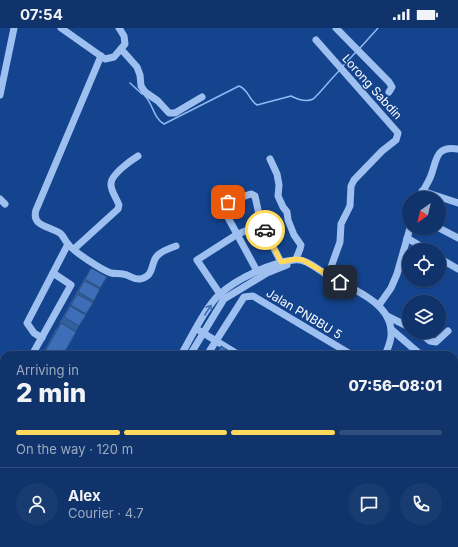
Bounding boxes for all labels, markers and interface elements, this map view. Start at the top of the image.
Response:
text: 07:54 [20,5,63,24]
street label: Lorong Sabdin [339,51,406,122]
pin [211,185,245,219]
icon: bag [217,191,239,213]
north arrow [402,191,446,235]
map controls [402,191,446,339]
courier [245,210,285,250]
icon: car [254,219,276,241]
button: locate [402,243,446,287]
pin [323,265,357,299]
icon: home [329,271,351,293]
street label: Jalan PNBBU 5 [264,285,345,342]
button: layers [402,295,446,339]
one-way arrow [204,304,212,315]
text: Arriving in [16,362,79,378]
text: 07:56–08:01 [348,376,442,395]
text: 2 min [16,377,86,408]
text: On the way · 120 m [16,441,133,457]
button: person [16,483,58,525]
button: chat [348,483,390,525]
button: phone [400,483,442,525]
text: Alex [68,486,101,505]
text: Courier · 4.7 [68,505,144,521]

